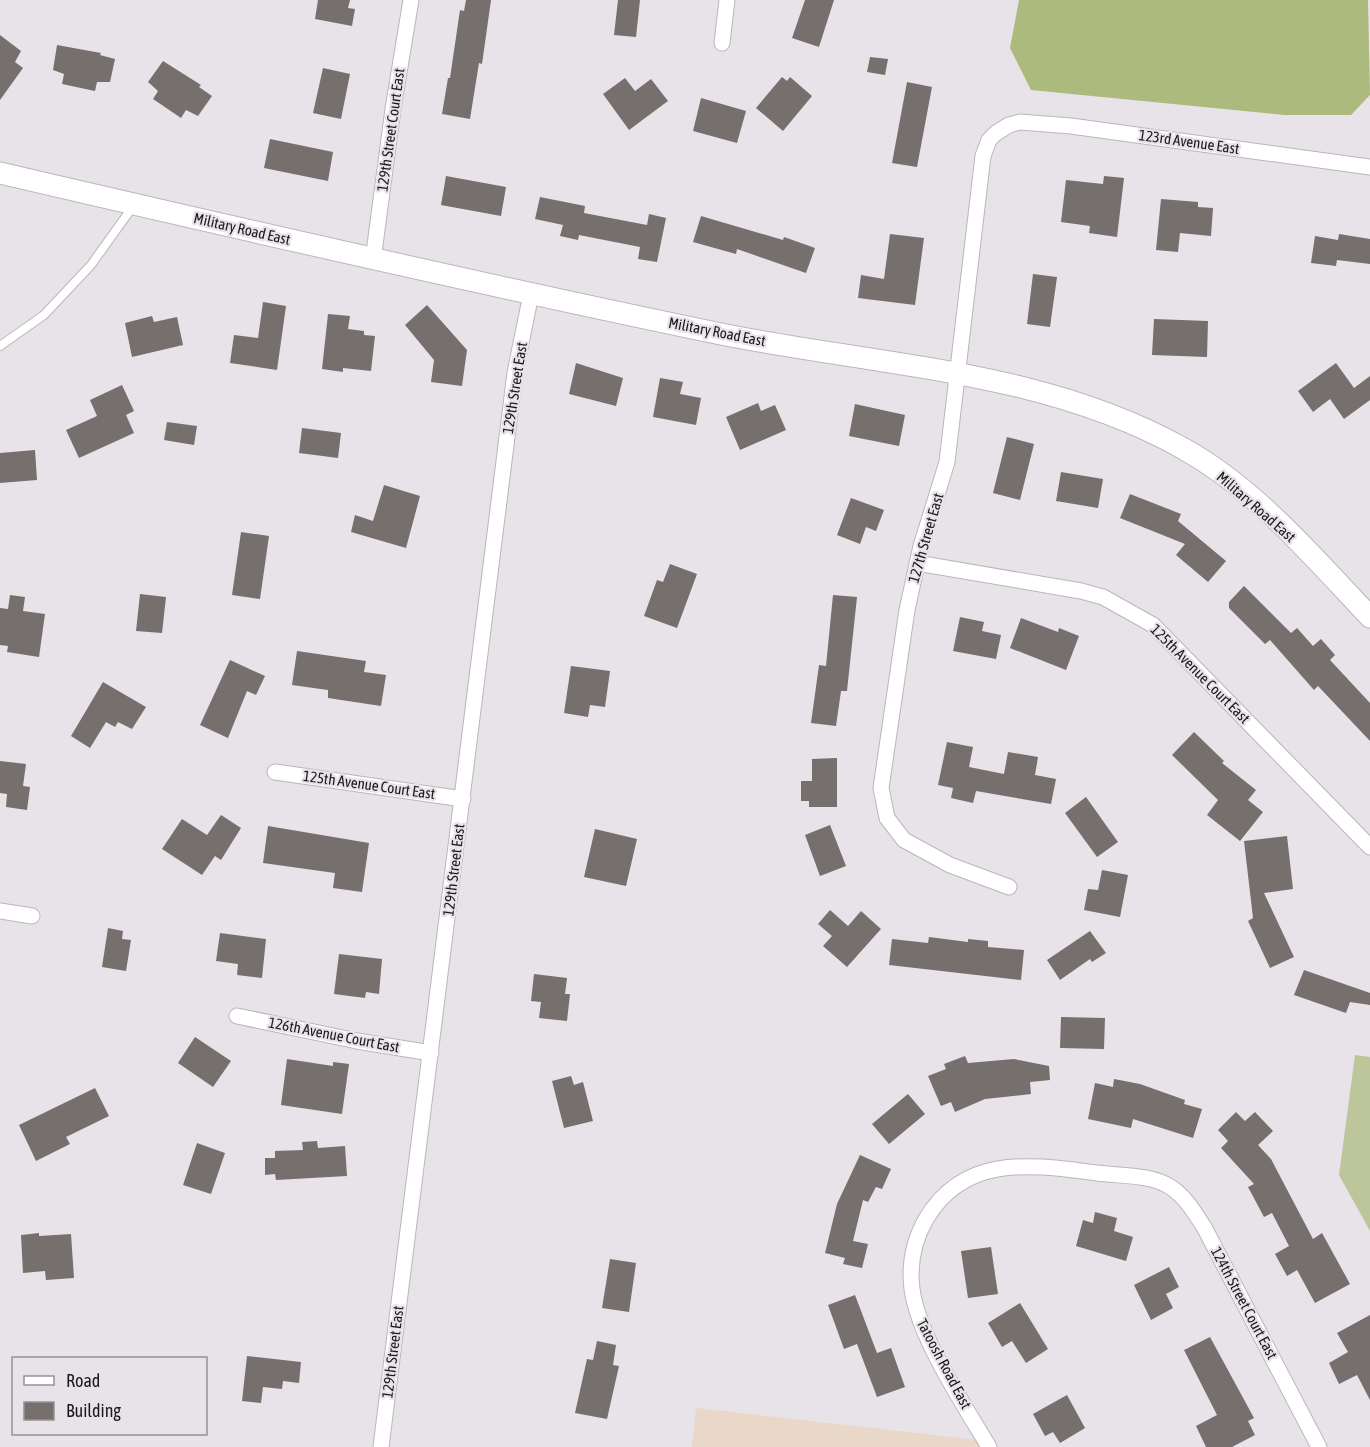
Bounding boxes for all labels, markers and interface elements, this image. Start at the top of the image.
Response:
street label: 129th Street Court East [373,67,408,193]
street label: 123rd Avenue East [1138,126,1240,157]
street label: Military Road East [192,209,292,248]
street label: Military Road East [667,314,767,349]
street label: 129th Street East [499,341,530,435]
street label: Military Road East [1214,468,1299,545]
street label: 127th Street East [905,491,946,585]
street label: 125th Avenue Court East [1147,621,1253,727]
street label: 125th Avenue Court East [302,767,436,802]
street label: 129th Street East [439,823,468,917]
street label: 126th Avenue Court East [267,1013,401,1056]
street label: 124th Street Court East [1208,1244,1281,1362]
street label: 129th Street East [378,1305,407,1399]
street label: Tatoosh Road East [914,1316,975,1411]
legend [12,1357,207,1435]
text: Road [66,1370,100,1391]
text: Building [66,1400,121,1421]

